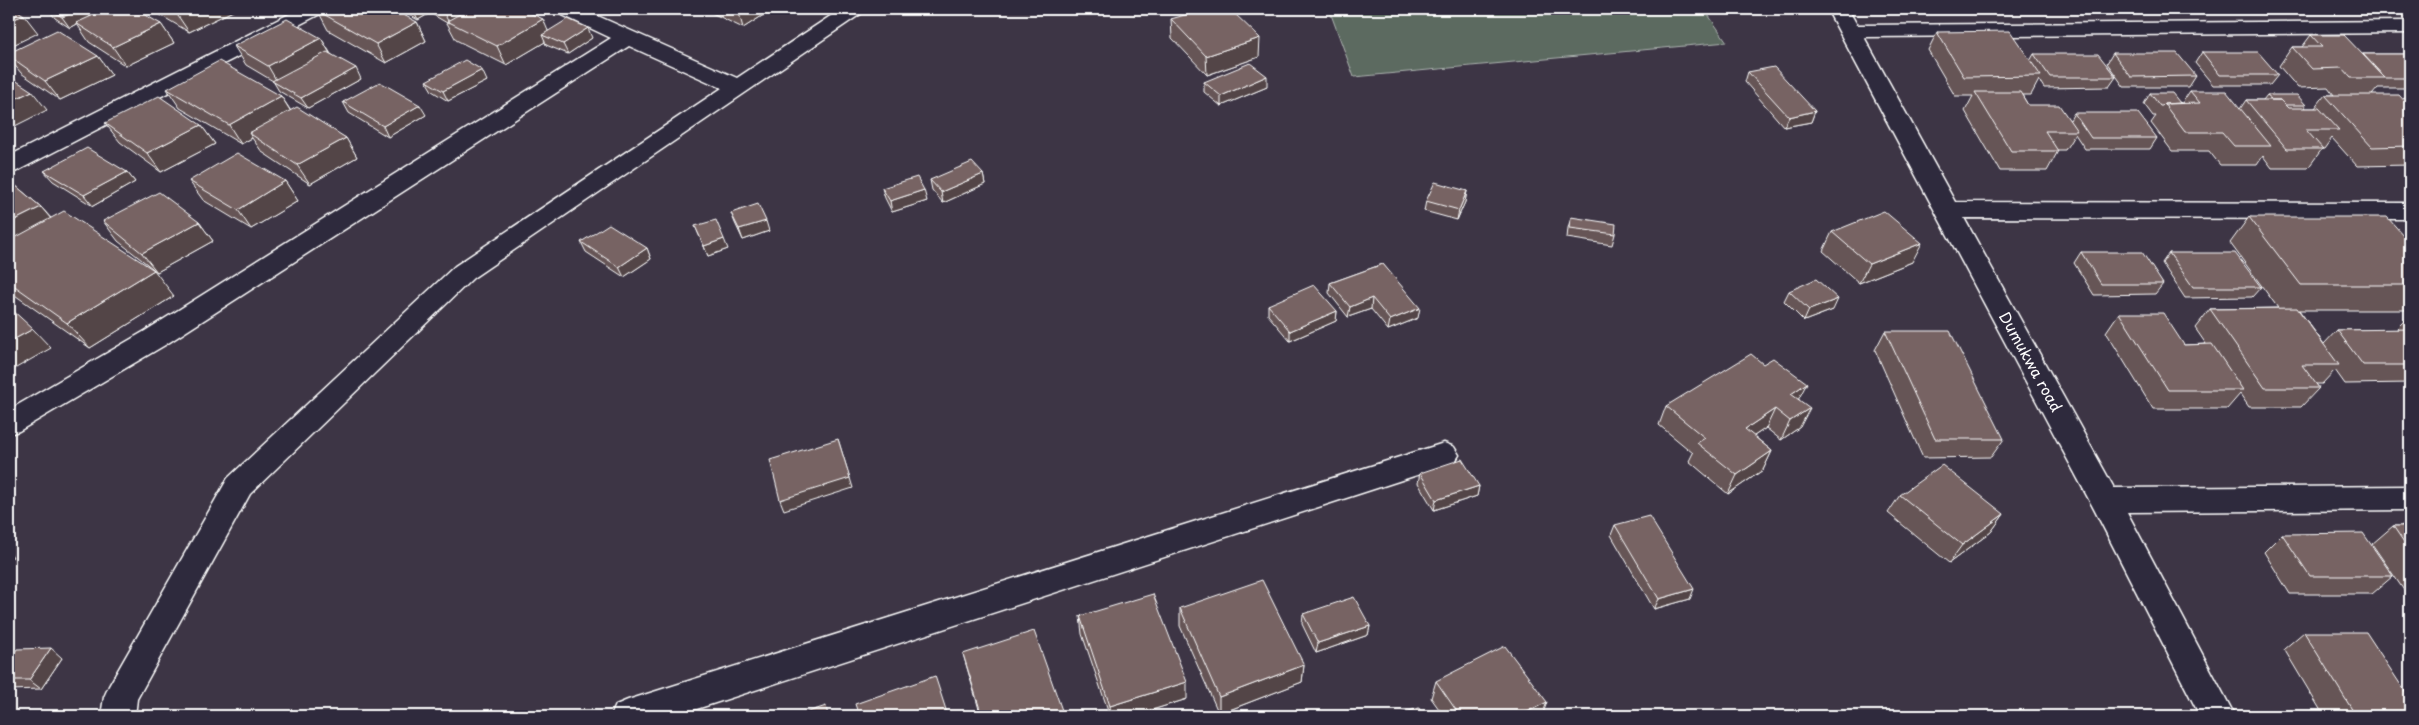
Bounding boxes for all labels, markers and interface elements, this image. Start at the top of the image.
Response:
street label: Dumukwa road [1994,307,2068,416]

